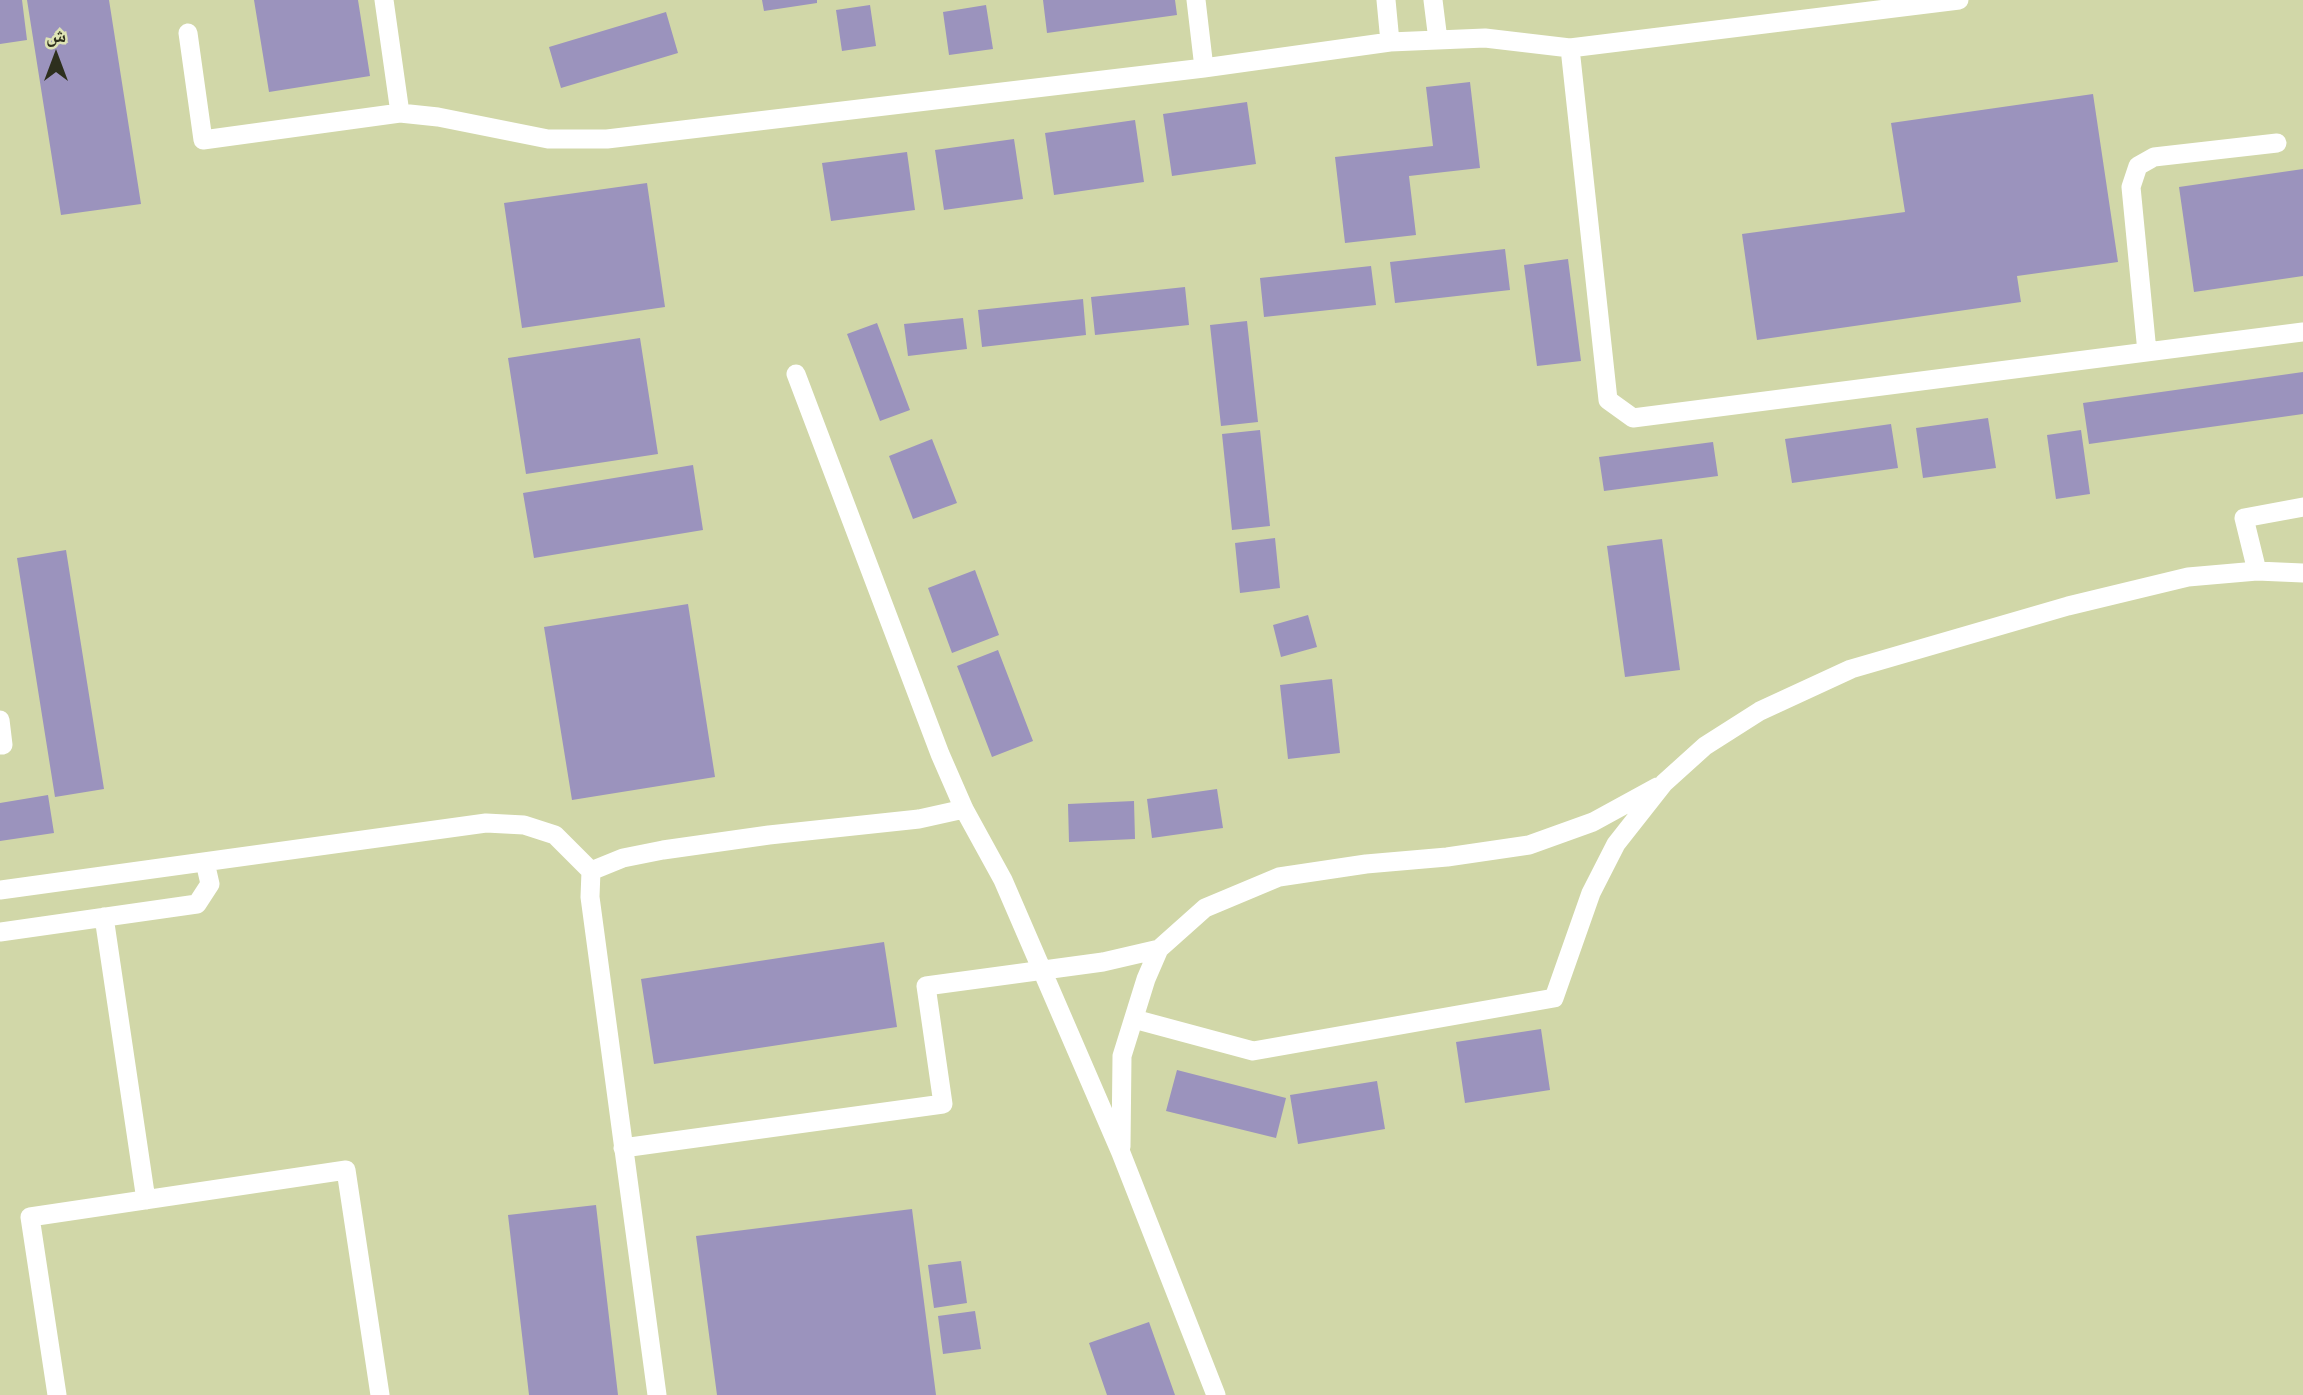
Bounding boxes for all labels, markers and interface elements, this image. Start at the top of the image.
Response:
north arrow [21,21,91,91]
text: ش [46,24,66,46]

